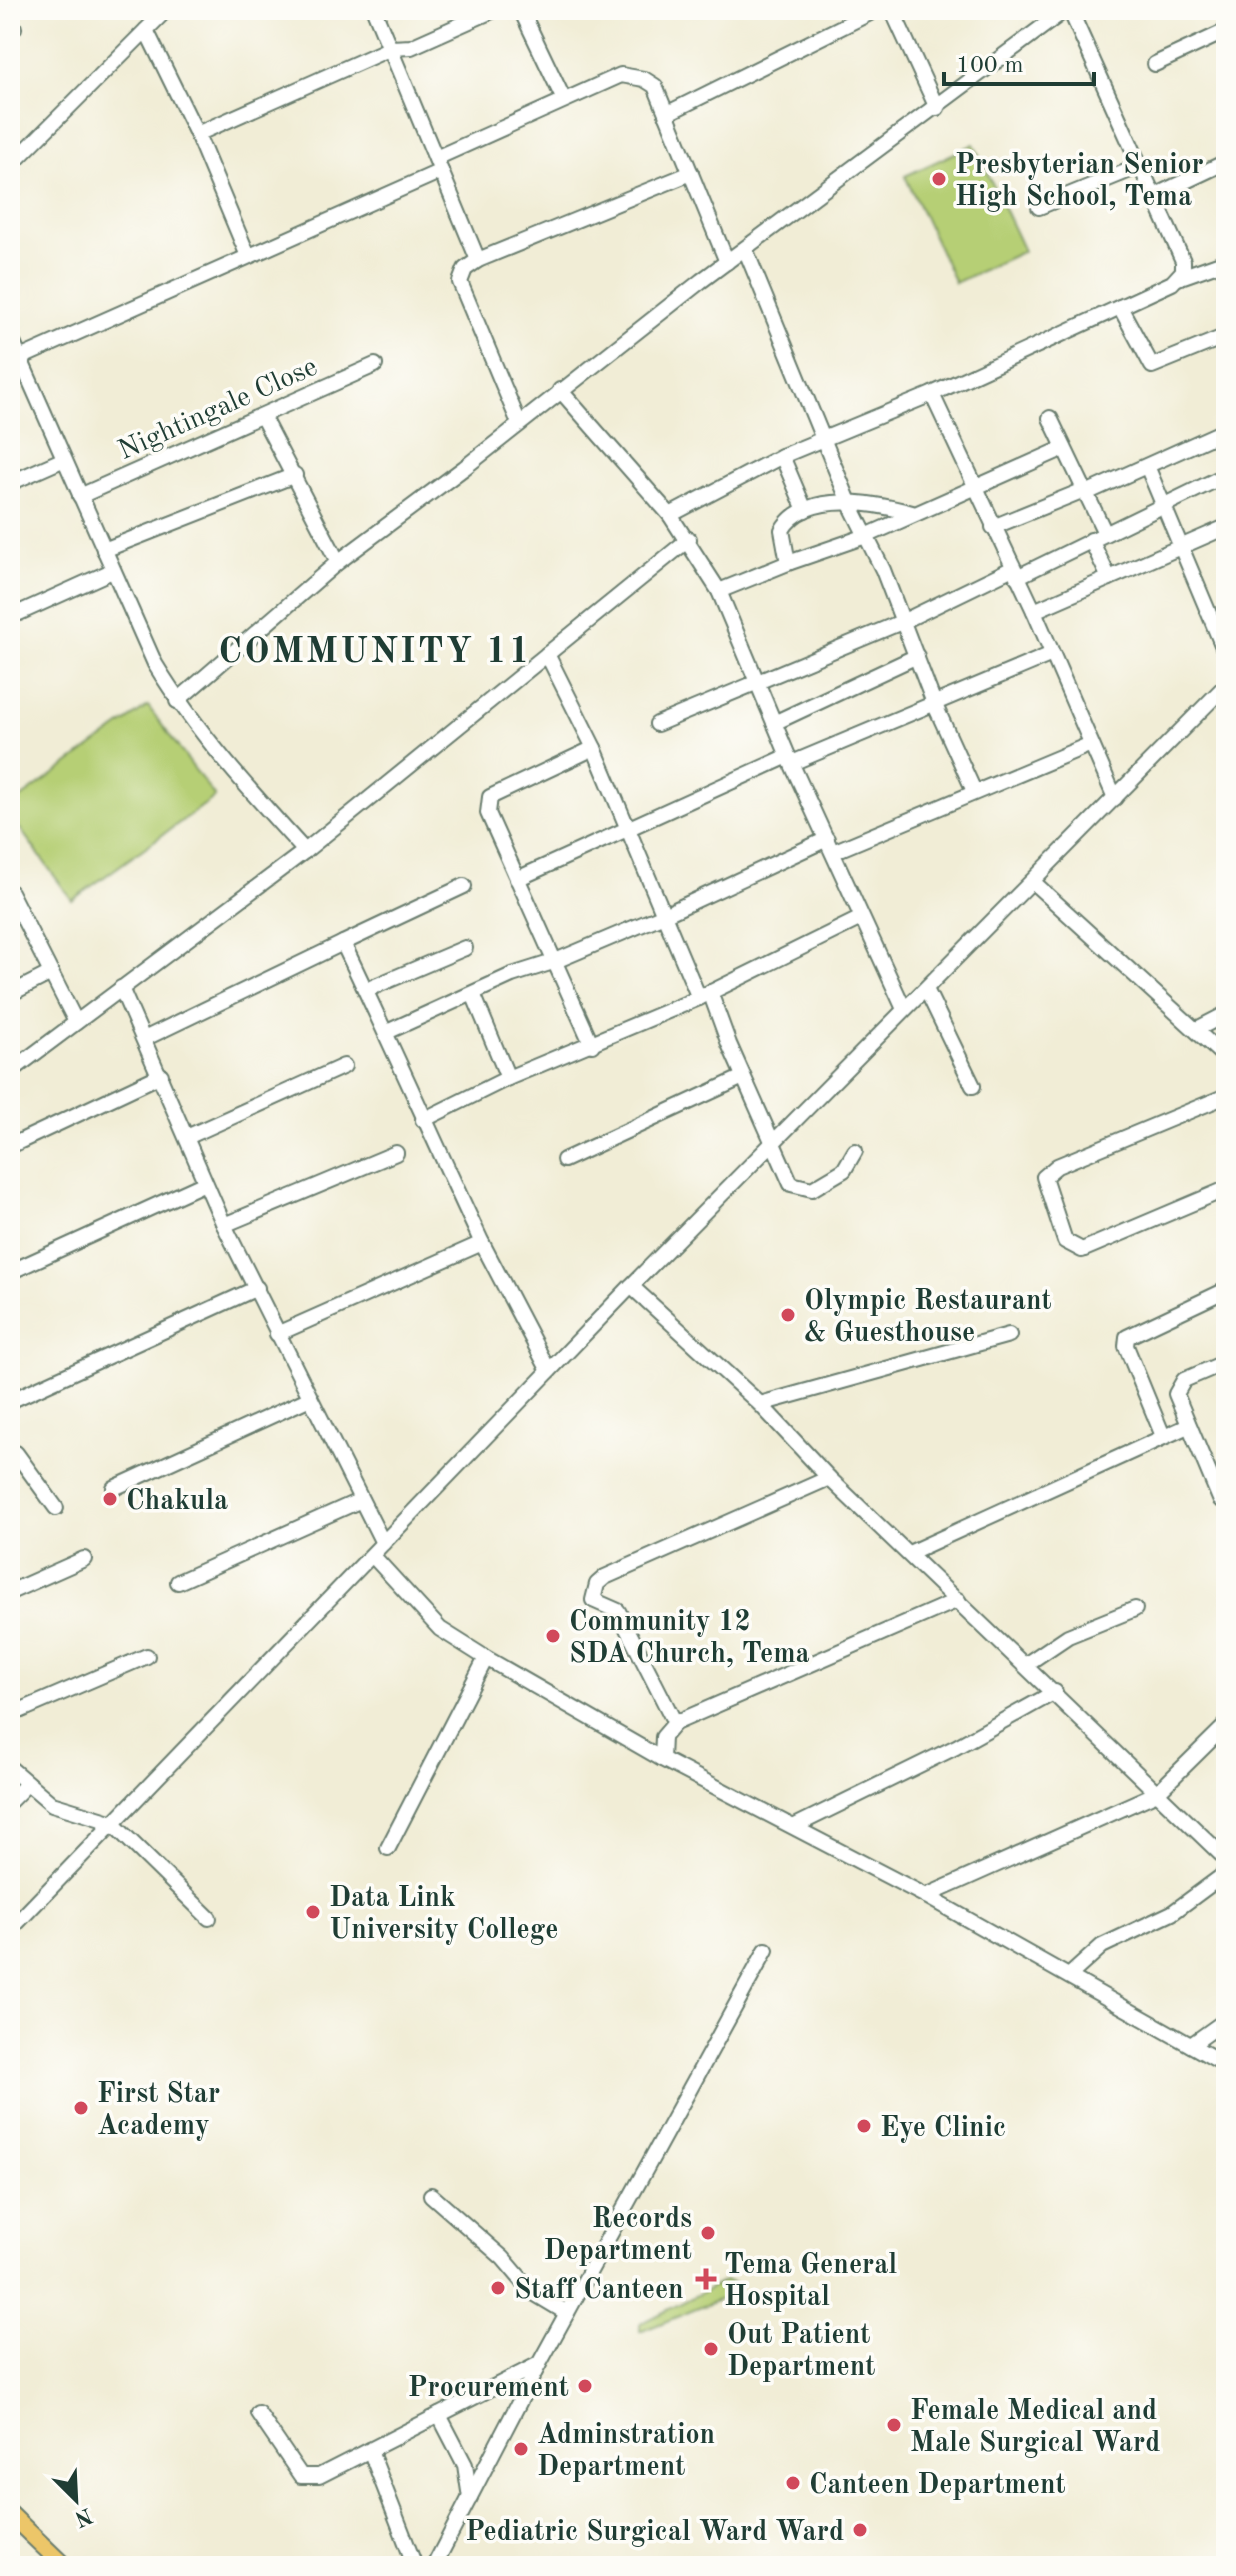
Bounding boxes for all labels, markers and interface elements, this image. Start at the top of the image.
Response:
scale bar [944,36,1094,86]
text: 100 m [956,54,1024,78]
place label: Presbyterian Senior High School, Tema [955,152,1204,212]
marker: Presbyterian Senior High School, Tema [930,170,948,188]
street label: Nightingale Close [115,353,322,466]
district label: COMMUNITY 11 [218,635,532,671]
place label: Olympic Restaurant & Guesthouse [804,1288,1052,1348]
marker: Olympic Restaurant & Guesthouse [779,1306,797,1324]
place label: Chakula [126,1488,228,1516]
marker: Chakula [101,1490,119,1508]
place label: Community 12 SDA Church, Tema [569,1609,810,1669]
marker: Community 12 SDA Church, Tema [544,1627,562,1645]
place label: Data Link University College [329,1885,559,1945]
marker: Data Link University College [304,1903,322,1921]
place label: First Star Academy [97,2081,220,2141]
marker: First Star Academy [72,2099,90,2117]
place label: Eye Clinic [880,2115,1006,2143]
marker: Eye Clinic [855,2117,873,2135]
place label: Records Department [544,2206,692,2266]
marker: Records Department [699,2224,717,2242]
place label: Tema General Hospital [724,2252,897,2312]
marker: Tema General Hospital [695,2268,717,2290]
place label: Staff Canteen [514,2277,684,2305]
marker: Staff Canteen [489,2279,507,2297]
place label: Out Patient Department [727,2322,875,2382]
marker: Out Patient Department [702,2340,720,2358]
place label: Procurement [408,2375,569,2403]
marker: Procurement [576,2377,594,2395]
place label: Female Medical and Male Surgical Ward [910,2398,1160,2458]
marker: Female Medical and Male Surgical Ward [885,2416,903,2434]
place label: Adminstration Department [537,2422,715,2482]
marker: Adminstration Department [512,2440,530,2458]
north arrow [36,2460,116,2540]
place label: Canteen Department [809,2472,1066,2500]
marker: Canteen Department [784,2474,802,2492]
text: N [71,2503,95,2530]
place label: Pediatric Surgical Ward Ward [465,2519,844,2547]
marker: Pediatric Surgical Ward Ward [851,2521,869,2539]

